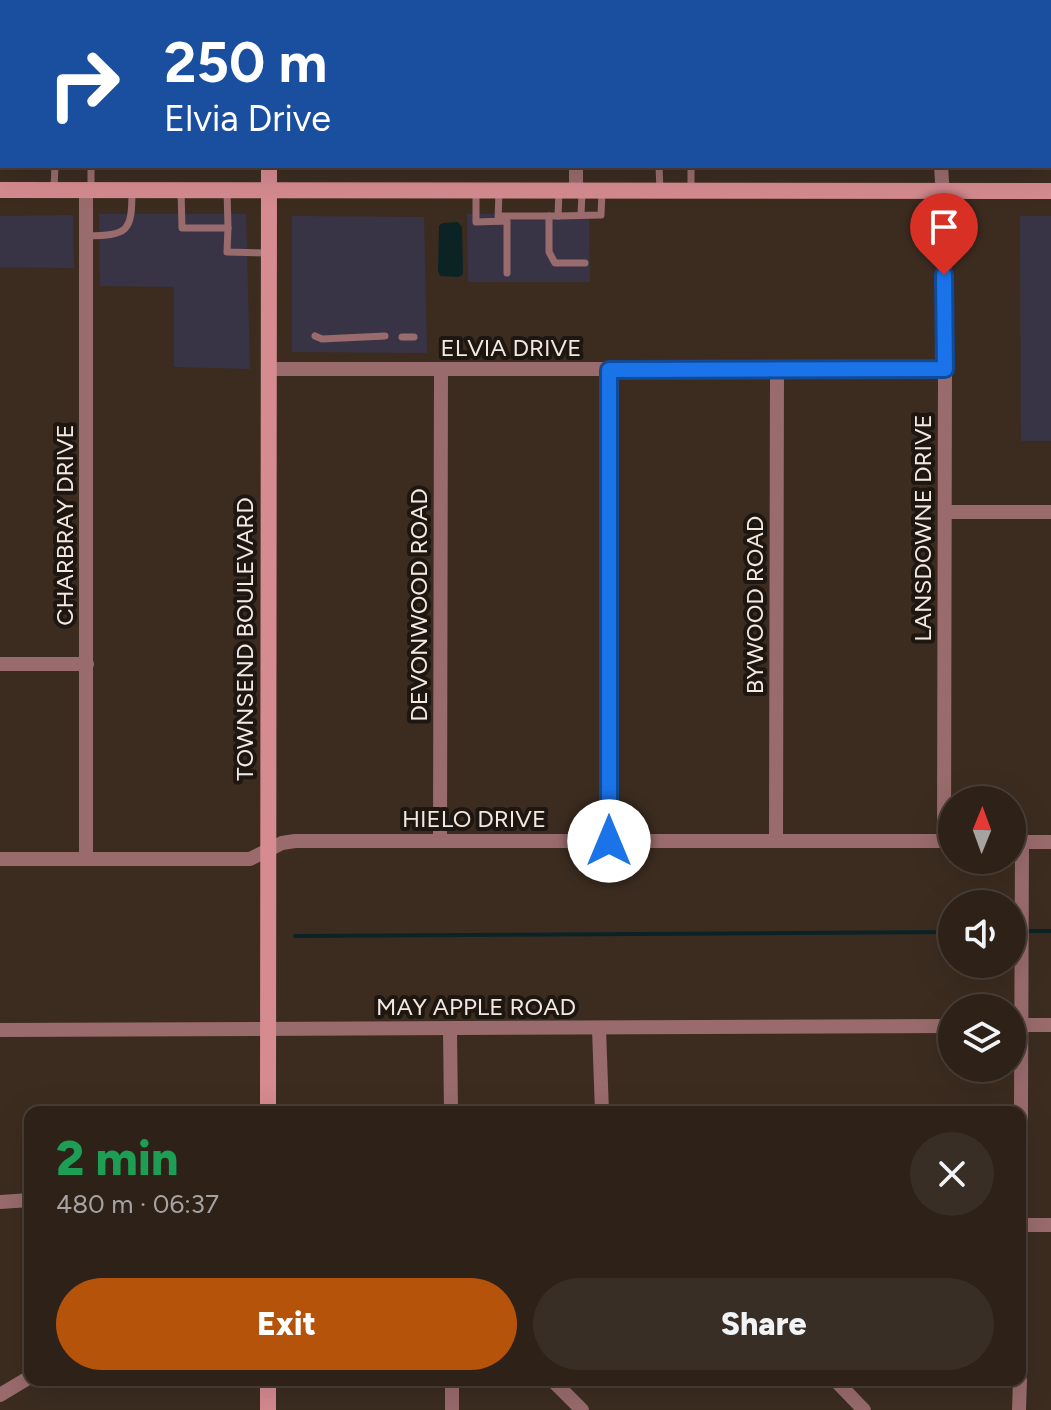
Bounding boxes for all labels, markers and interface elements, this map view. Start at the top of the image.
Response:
text: 250 m [164,29,327,96]
icon: right [32,32,136,136]
text: Elvia Drive [164,97,331,140]
pin [910,193,978,275]
icon: arrive [922,205,966,249]
street label: ELVIA DRIVE [441,333,581,362]
street label: LANSDOWNE DRIVE [908,414,937,642]
street label: CHARBRAY DRIVE [50,424,79,626]
street label: DEVONWOOD ROAD [404,488,433,722]
street label: TOWNSEND BOULEVARD [230,497,259,781]
street label: BYWOOD ROAD [740,516,769,694]
north arrow [938,786,1026,874]
map controls [938,786,1026,1082]
position arrow [567,799,651,883]
street label: HIELO DRIVE [402,804,546,833]
button: sound [938,890,1026,978]
street label: MAY APPLE ROAD [376,992,576,1021]
button: layers [938,994,1026,1082]
text: 2 min [56,1129,179,1187]
button: close [910,1132,994,1216]
text: 480 m · 06:37 [56,1188,219,1220]
button: Exit [56,1278,517,1370]
button: Share [533,1278,994,1370]

